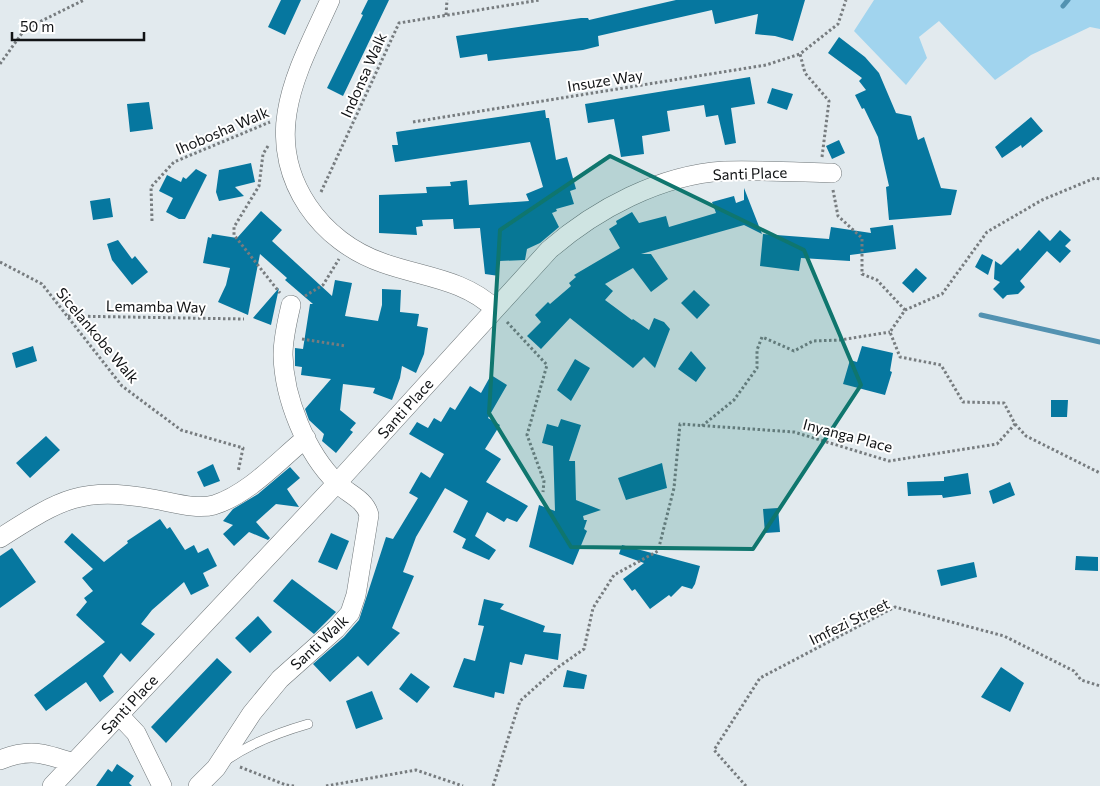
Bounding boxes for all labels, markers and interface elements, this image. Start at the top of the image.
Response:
scale bar [12,10,145,42]
text: 50 m [20,17,54,35]
street label: Indonsa Walk [336,30,390,120]
street label: Insuze Way [566,65,644,95]
street label: Ihobosha Walk [173,102,271,158]
street label: Santi Place [712,163,788,183]
street label: Sicelankobe Walk [53,284,143,386]
street label: Lemamba Way [106,296,206,316]
street label: Santi Place [373,374,437,442]
street label: Inyanga Place [801,414,895,456]
street label: Imfezi Street [806,594,892,648]
street label: Santi Walk [286,611,352,673]
street label: Santi Place [97,671,161,737]

